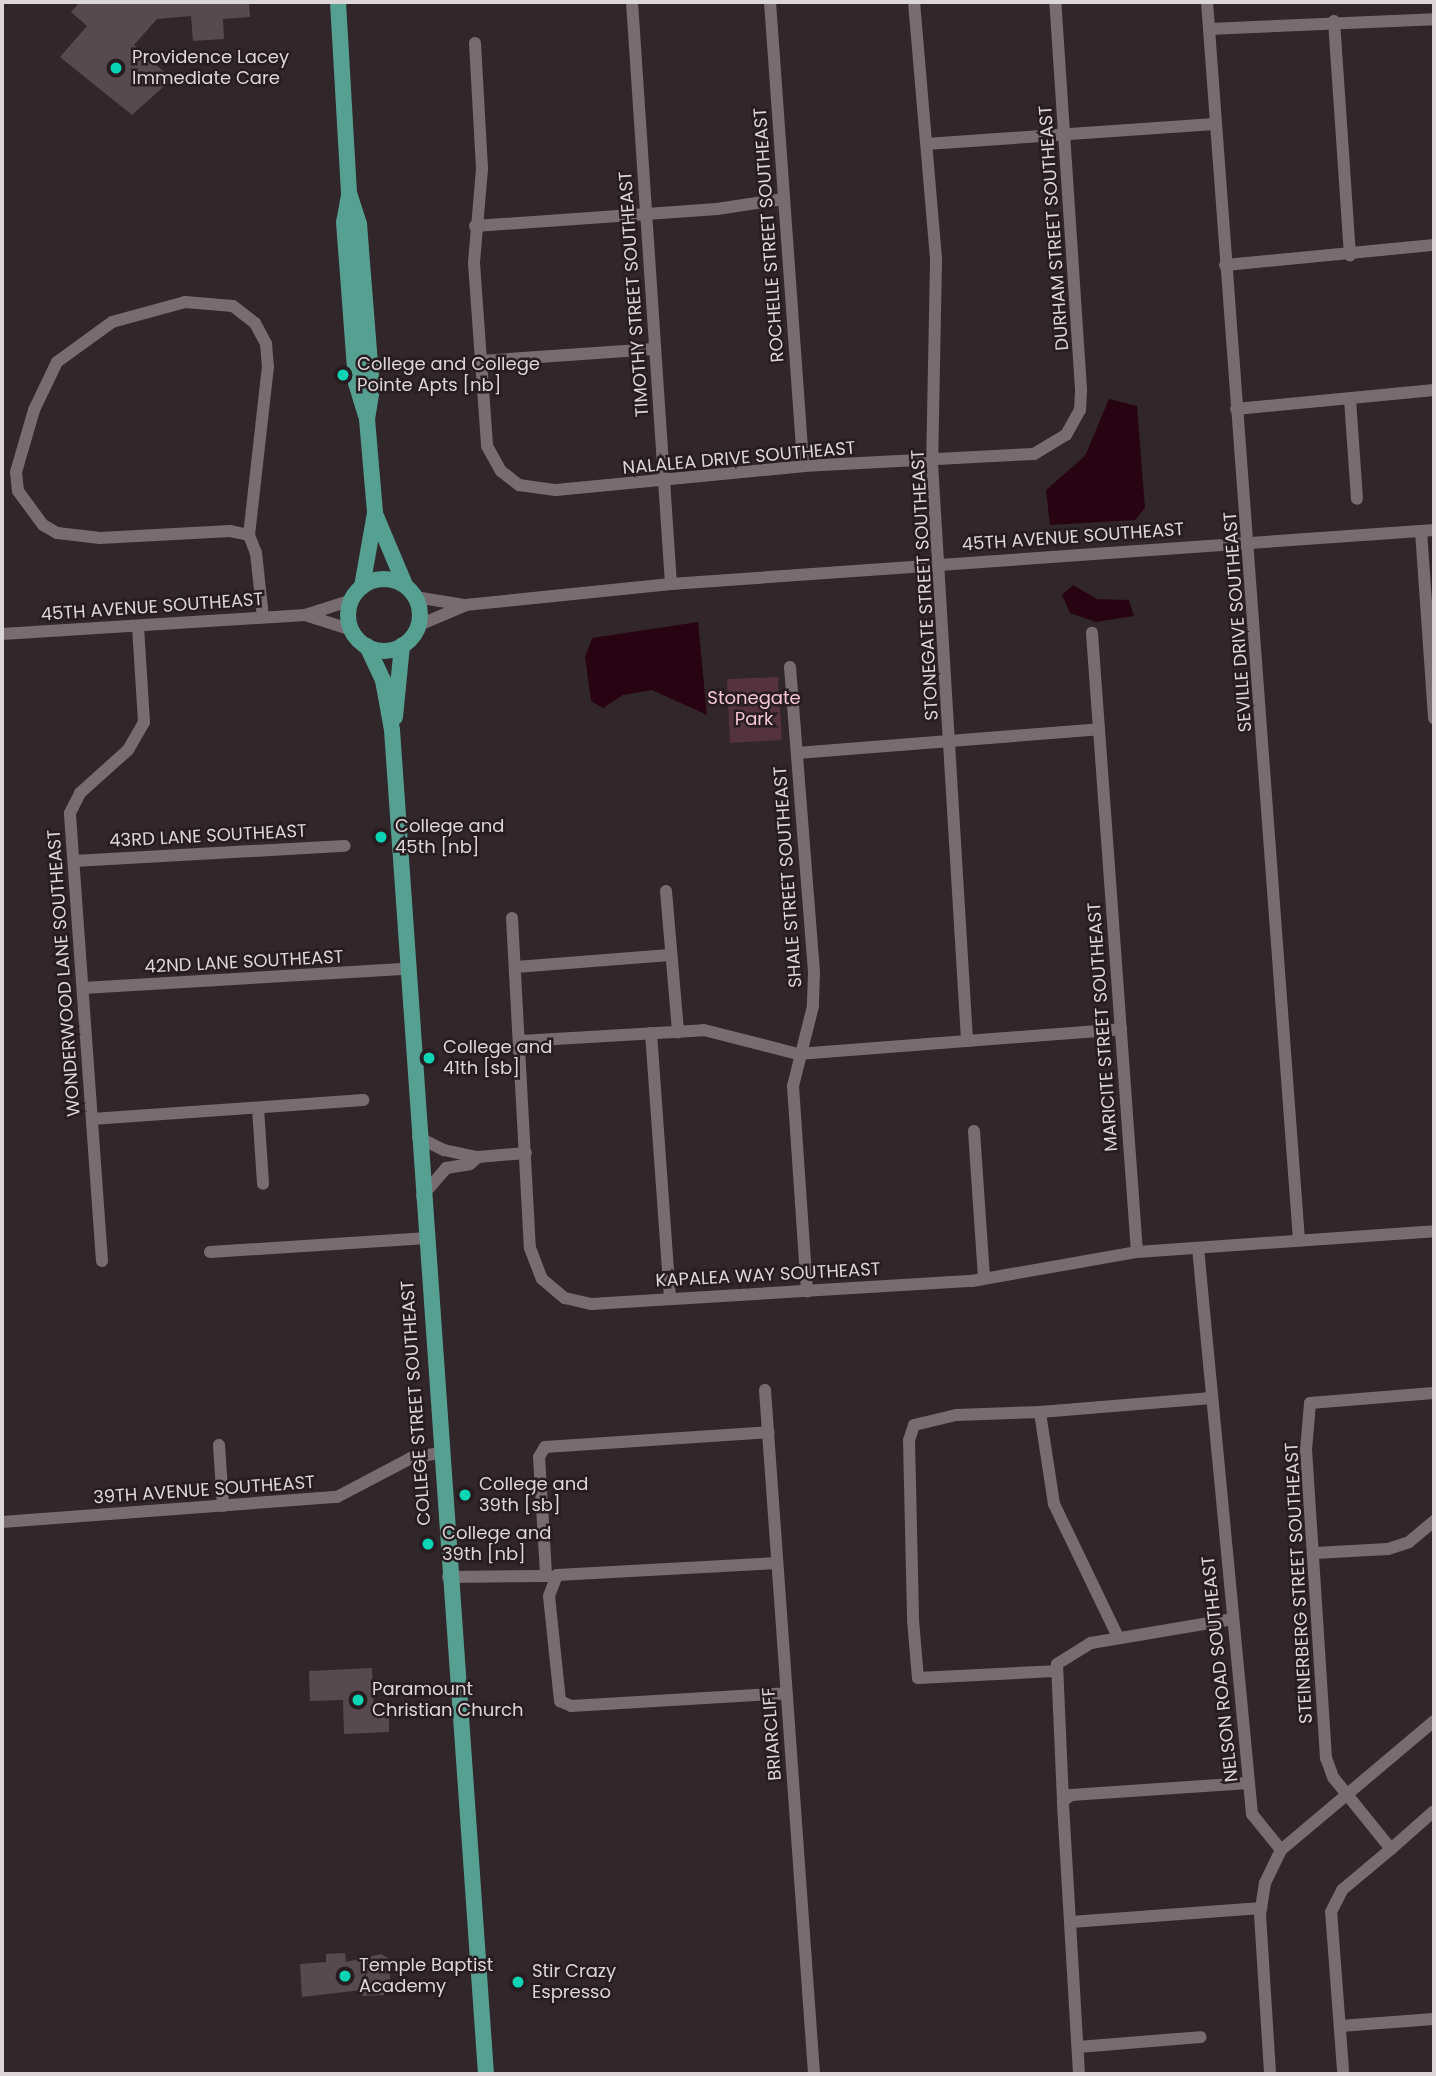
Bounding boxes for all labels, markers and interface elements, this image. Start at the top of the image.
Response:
place label: Providence Lacey Immediate Care [132,47,289,90]
marker: Providence Lacey Immediate Care [106,58,126,78]
street label: DURHAM STREET SOUTHEAST [1035,105,1073,351]
street label: ROCHELLE STREET SOUTHEAST [749,107,789,363]
street label: TIMOTHY STREET SOUTHEAST [615,170,653,418]
place label: College and College Pointe Apts [nb] [357,354,540,396]
marker: College and College Pointe Apts [nb] [335,367,351,383]
street label: NALALEA DRIVE SOUTHEAST [622,437,856,479]
street label: STONEGATE STREET SOUTHEAST [907,449,943,721]
street label: SEVILLE DRIVE SOUTHEAST [1220,511,1256,733]
street label: 45TH AVENUE SOUTHEAST [961,518,1185,556]
street label: 45TH AVENUE SOUTHEAST [40,588,264,626]
park label: Stonegate Park [707,688,801,730]
street label: SHALE STREET SOUTHEAST [769,766,807,988]
place label: College and 45th [nb] [395,816,504,858]
street label: 43RD LANE SOUTHEAST [109,820,307,852]
street label: WONDERWOOD LANE SOUTHEAST [43,829,85,1117]
marker: College and 45th [nb] [373,829,389,845]
street label: MARICITE STREET SOUTHEAST [1084,902,1122,1152]
street label: 42ND LANE SOUTHEAST [144,946,344,978]
place label: College and 41th [sb] [443,1037,552,1080]
marker: College and 41th [sb] [421,1050,437,1066]
street label: KAPALEA WAY SOUTHEAST [655,1258,881,1292]
street label: COLLEGE STREET SOUTHEAST [397,1280,435,1526]
street label: STEINERBERG STREET SOUTHEAST [1281,1442,1317,1724]
street label: 39TH AVENUE SOUTHEAST [92,1471,316,1509]
place label: College and 39th [sb] [479,1474,588,1516]
marker: College and 39th [sb] [457,1487,473,1503]
place label: College and 39th [nb] [442,1523,551,1566]
marker: College and 39th [nb] [420,1536,436,1552]
street label: NELSON ROAD SOUTHEAST [1197,1555,1243,1783]
place label: Paramount Christian Church [372,1679,524,1722]
street label: BRIARCLIFF [758,1686,786,1782]
marker: Paramount Christian Church [350,1692,366,1708]
place label: Temple Baptist Academy [359,1955,493,1997]
place label: Stir Crazy Espresso [532,1961,616,2004]
marker: Temple Baptist Academy [337,1968,353,1984]
marker: Stir Crazy Espresso [510,1974,526,1990]

